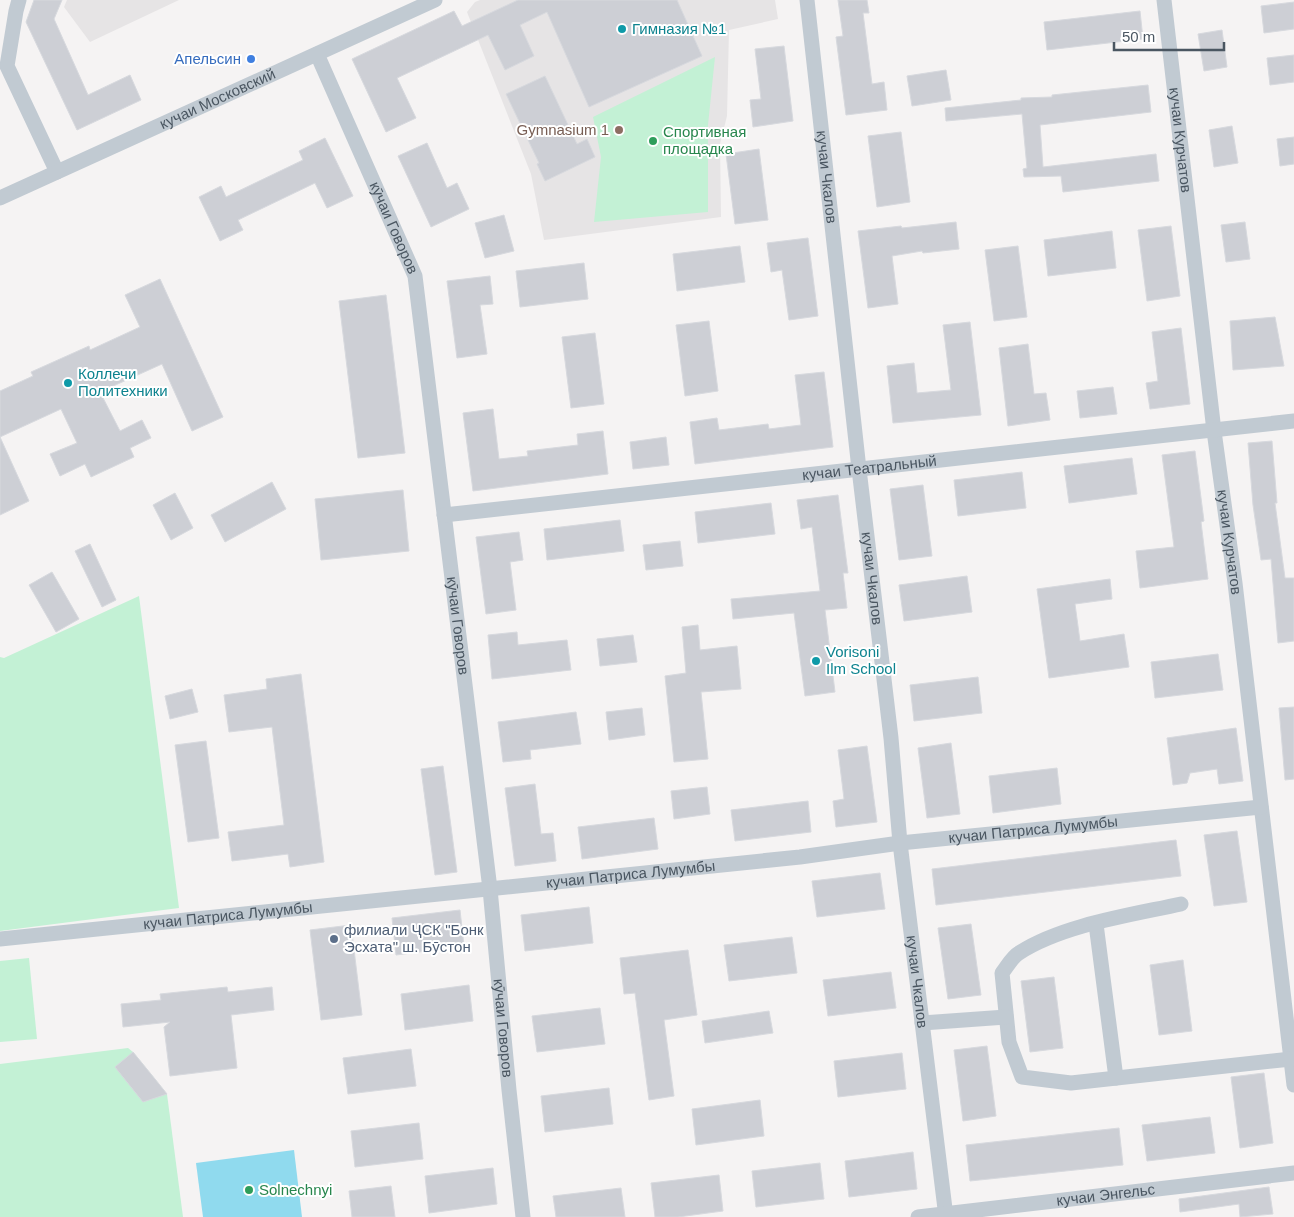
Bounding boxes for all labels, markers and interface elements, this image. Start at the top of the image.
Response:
place label: Гимназия №1 [632,20,726,37]
scale bar [1114,20,1224,52]
marker: Гимназия №1 [616,23,628,35]
text: 50 m [1122,28,1155,45]
place label: Апельсин [174,50,241,67]
marker: Апельсин [245,53,257,65]
street label: кучаи Московский [157,65,278,132]
street label: кучаи Курчатов [1166,86,1195,194]
place label: Gymnasium 1 [516,121,609,138]
place label: Спортивная площадка [663,123,746,157]
marker: Gymnasium 1 [613,124,625,136]
street label: кучаи Чкалов [814,129,841,224]
marker: Спортивная площадка [647,135,659,147]
street label: кӯчаи Говоров [366,179,422,276]
place label: Коллечи Политехники [78,365,168,399]
marker: Коллечи Политехники [62,377,74,389]
street label: кучаи Театральный [801,452,938,483]
street label: кучаи Курчатов [1214,488,1245,596]
street label: кучаи Чкалов [859,531,886,626]
street label: кӯчаи Говоров [444,575,473,676]
place label: Vorisoni Ilm School [826,643,896,677]
marker: Vorisoni Ilm School [810,655,822,667]
street label: кучаи Патриса Лумумбы [948,812,1119,846]
street label: кучаи Патриса Лумумбы [545,857,716,891]
street label: кучаи Патриса Лумумбы [142,898,313,932]
place label: филиали ҶСК "Бонк Эсхата" ш. Бӯстон [344,921,484,955]
marker: филиали ҶСК "Бонк Эсхата" ш. Бӯстон [328,933,340,945]
street label: кучаи Чкалов [903,934,932,1029]
street label: кӯчаи Говоров [491,978,517,1078]
street label: кучаи Энгельс [1055,1180,1156,1209]
place label: Solnechnyi [259,1181,332,1198]
marker: Solnechnyi [243,1184,255,1196]

